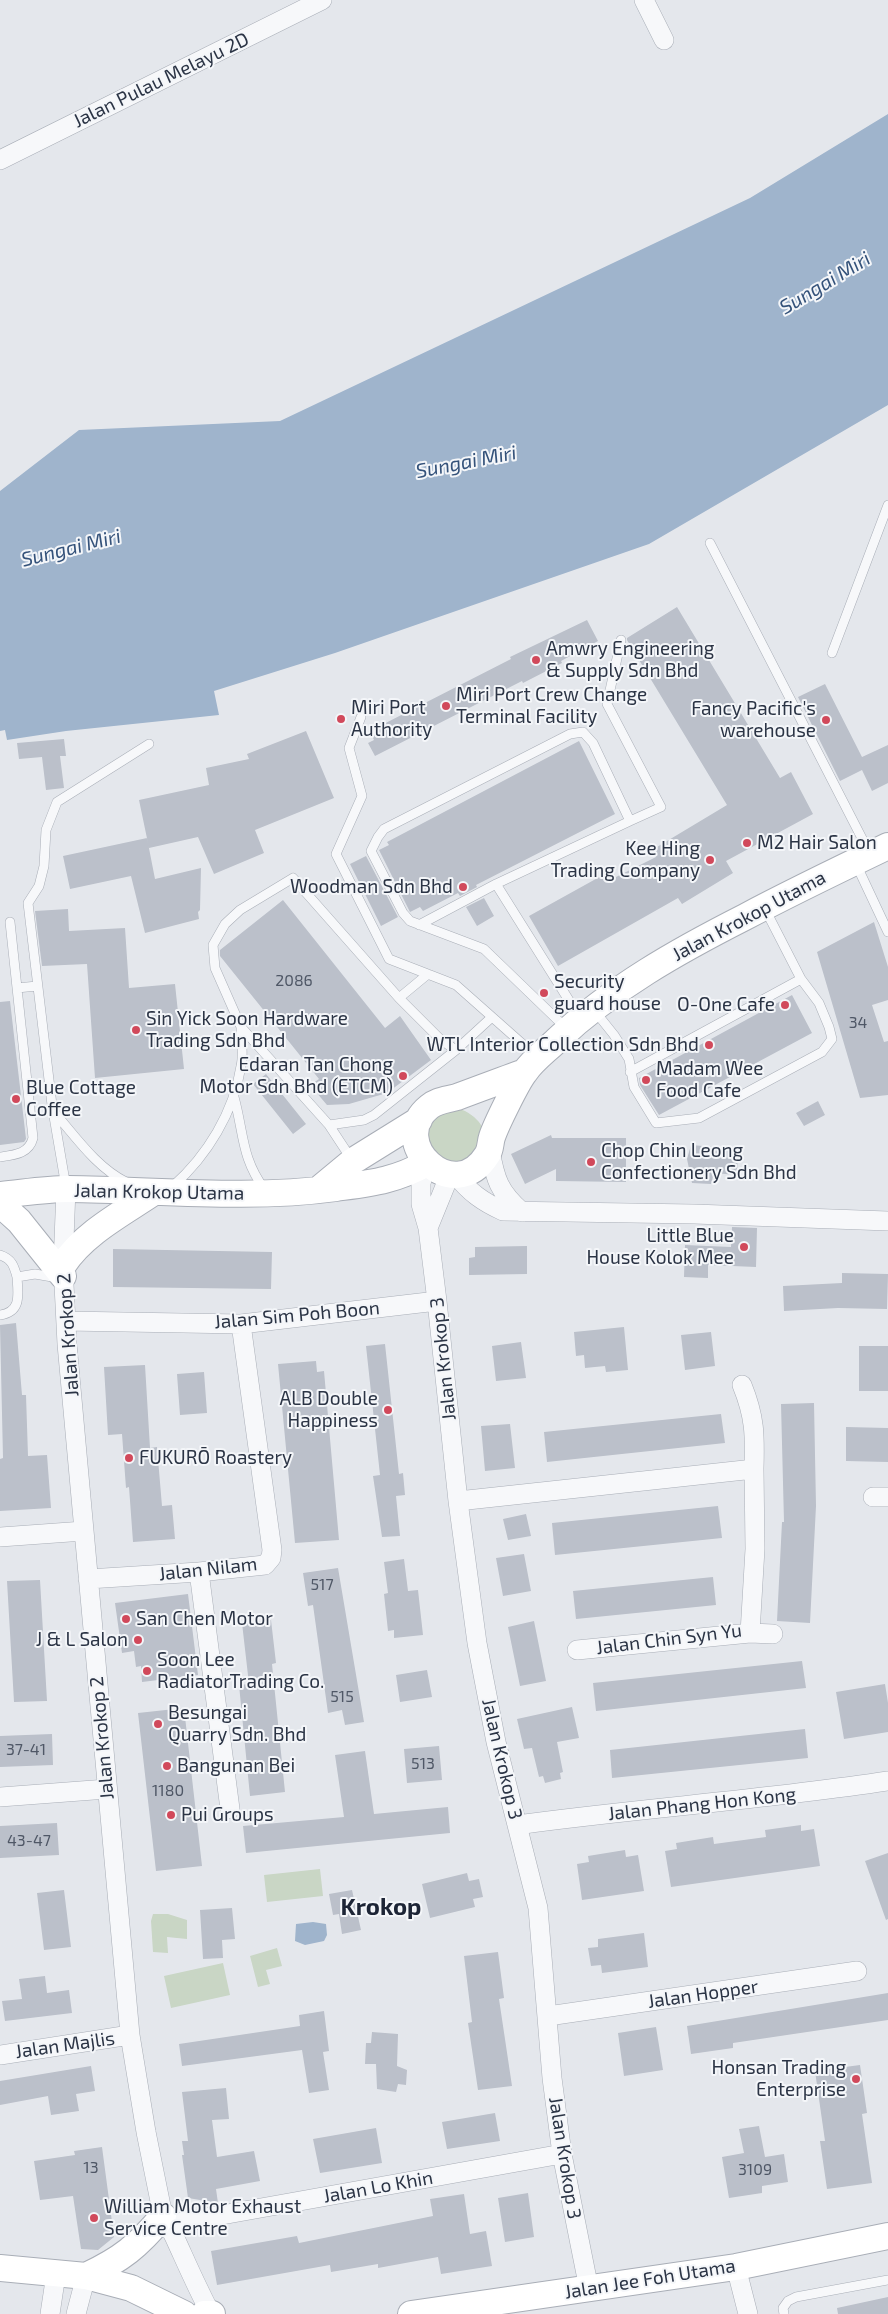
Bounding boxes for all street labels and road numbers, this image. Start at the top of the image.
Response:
street label: Jalan Pulau Melayu 2D [69,28,253,132]
street label: Jalan Krokop Utama [668,866,830,966]
street label: Jalan Krokop Utama [74,1179,244,1205]
street label: Jalan Krokop 2 [52,1272,84,1398]
street label: Jalan Sim Poh Boon [213,1296,381,1334]
street label: Jalan Krokop 3 [425,1296,461,1422]
street label: Jalan Nilam [158,1552,258,1586]
street label: Jalan Chin Syn Yu [595,1619,743,1659]
street label: Jalan Krokop 2 [85,1675,119,1801]
street label: Jalan Krokop 3 [477,1696,527,1822]
street label: Jalan Phang Hon Kong [607,1783,797,1825]
street label: Jalan Hopper [646,1975,760,2013]
street label: Jalan Majlis [14,2027,116,2063]
street label: Jalan Krokop 3 [544,2095,586,2221]
street label: Jalan Lo Khin [321,2166,435,2208]
street label: Jalan Jee Foh Utama [563,2254,737,2304]

